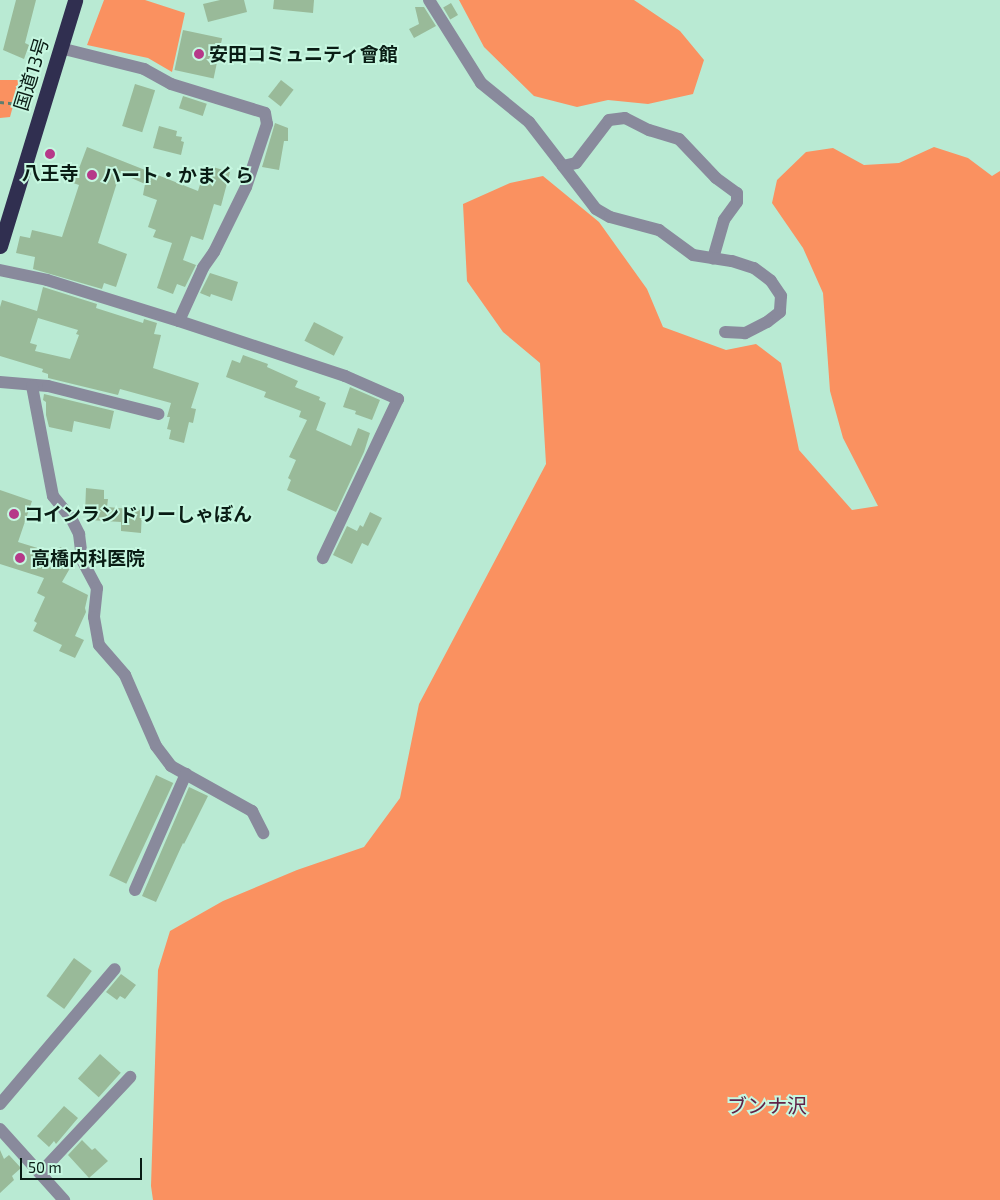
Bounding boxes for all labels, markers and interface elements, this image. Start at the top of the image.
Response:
street label: 国道13号 [9,35,53,113]
place label: 安田コミュニティ會館 [209,43,399,65]
marker: 安田コミュニティ會館 [193,48,205,60]
marker: 八王寺 [44,148,56,160]
place label: 八王寺 [22,162,78,184]
place label: ハート・かまくら [102,164,254,186]
marker: ハート・かまくら [86,169,98,181]
place label: コインランドリーしゃぼん [24,503,252,525]
marker: コインランドリーしゃぼん [8,508,20,520]
place label: 高橋内科医院 [31,547,145,569]
marker: 高橋内科医院 [13,551,27,565]
district label: ブンナ沢 [727,1093,807,1117]
scale bar [22,1148,145,1180]
text: 50 m [28,1158,62,1176]

